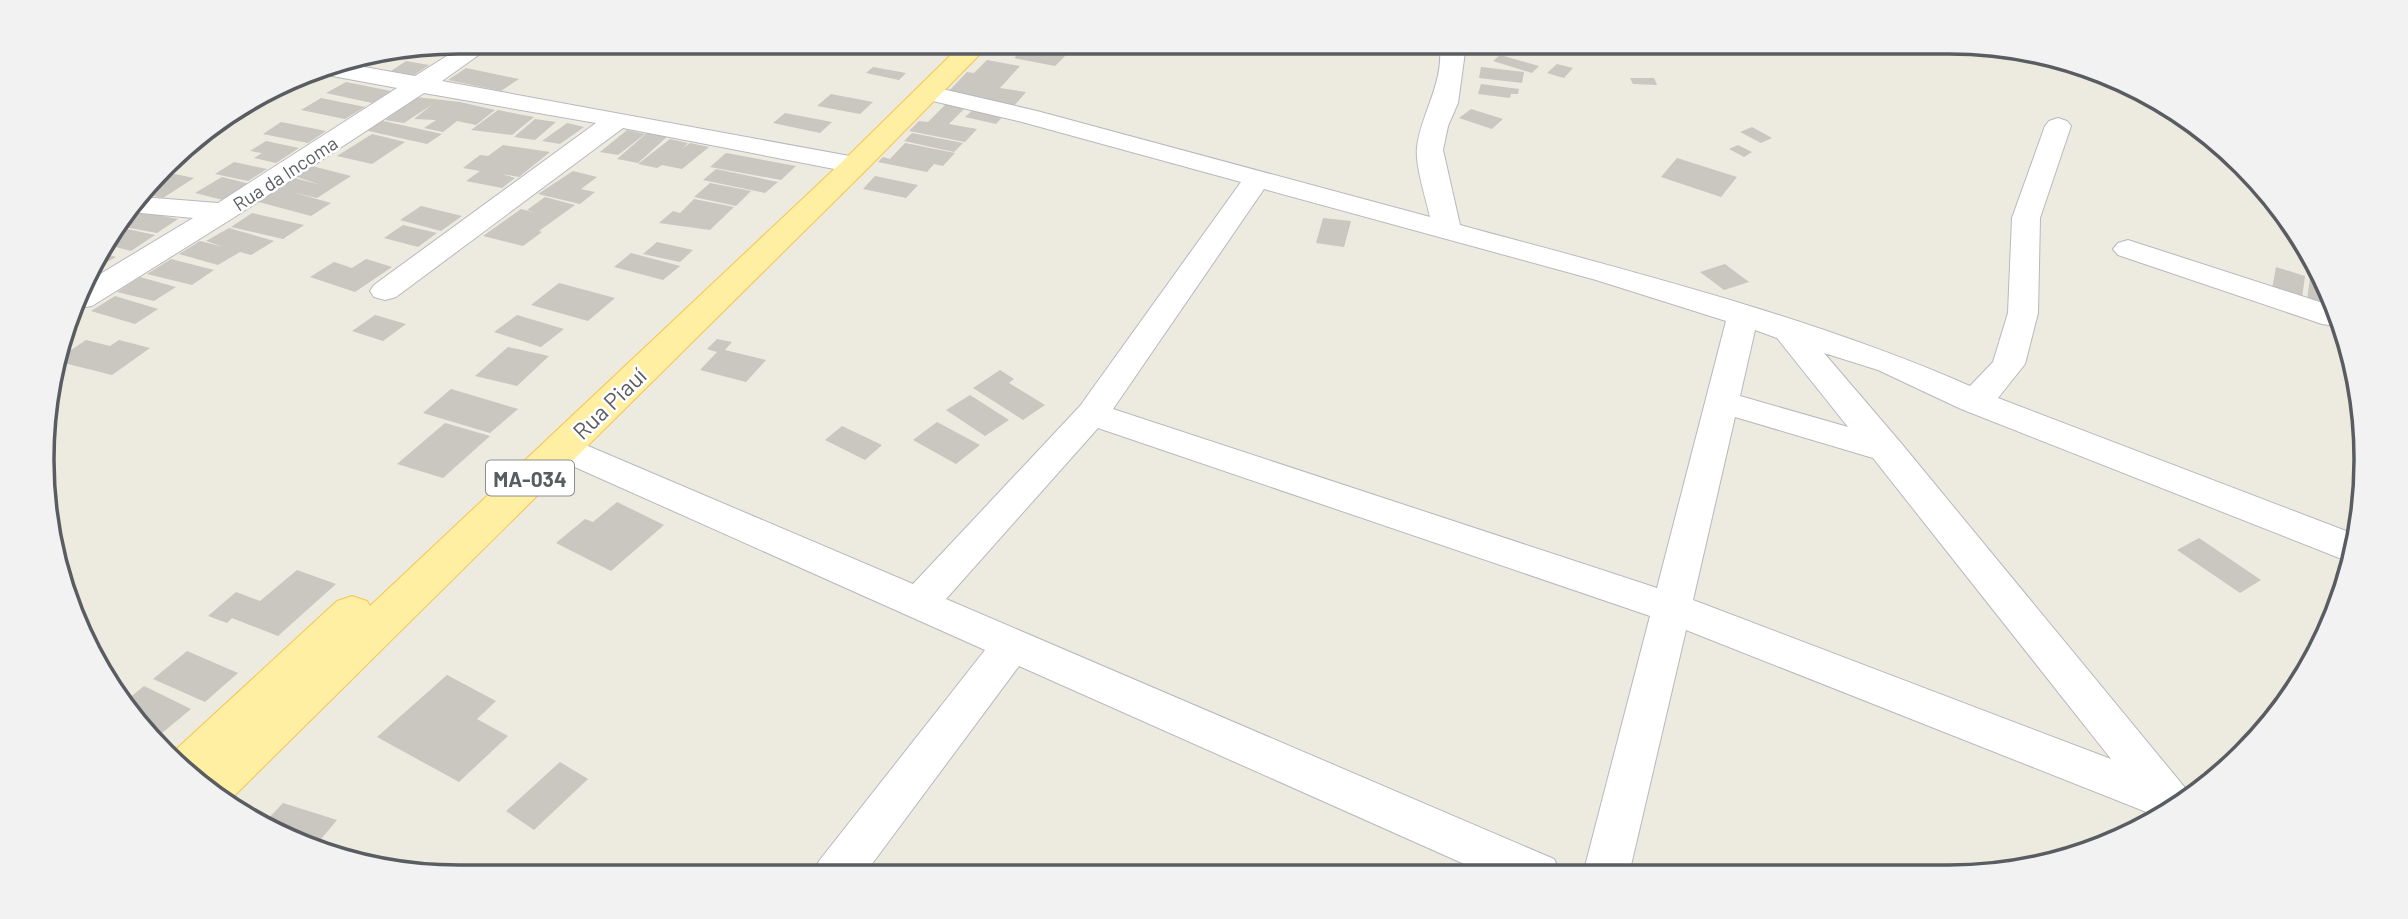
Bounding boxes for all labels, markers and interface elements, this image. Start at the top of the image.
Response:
street label: Rua da Incoma [228,131,342,215]
street label: Rua Piauí [566,361,652,445]
road number: MA-034 [486,461,574,496]

